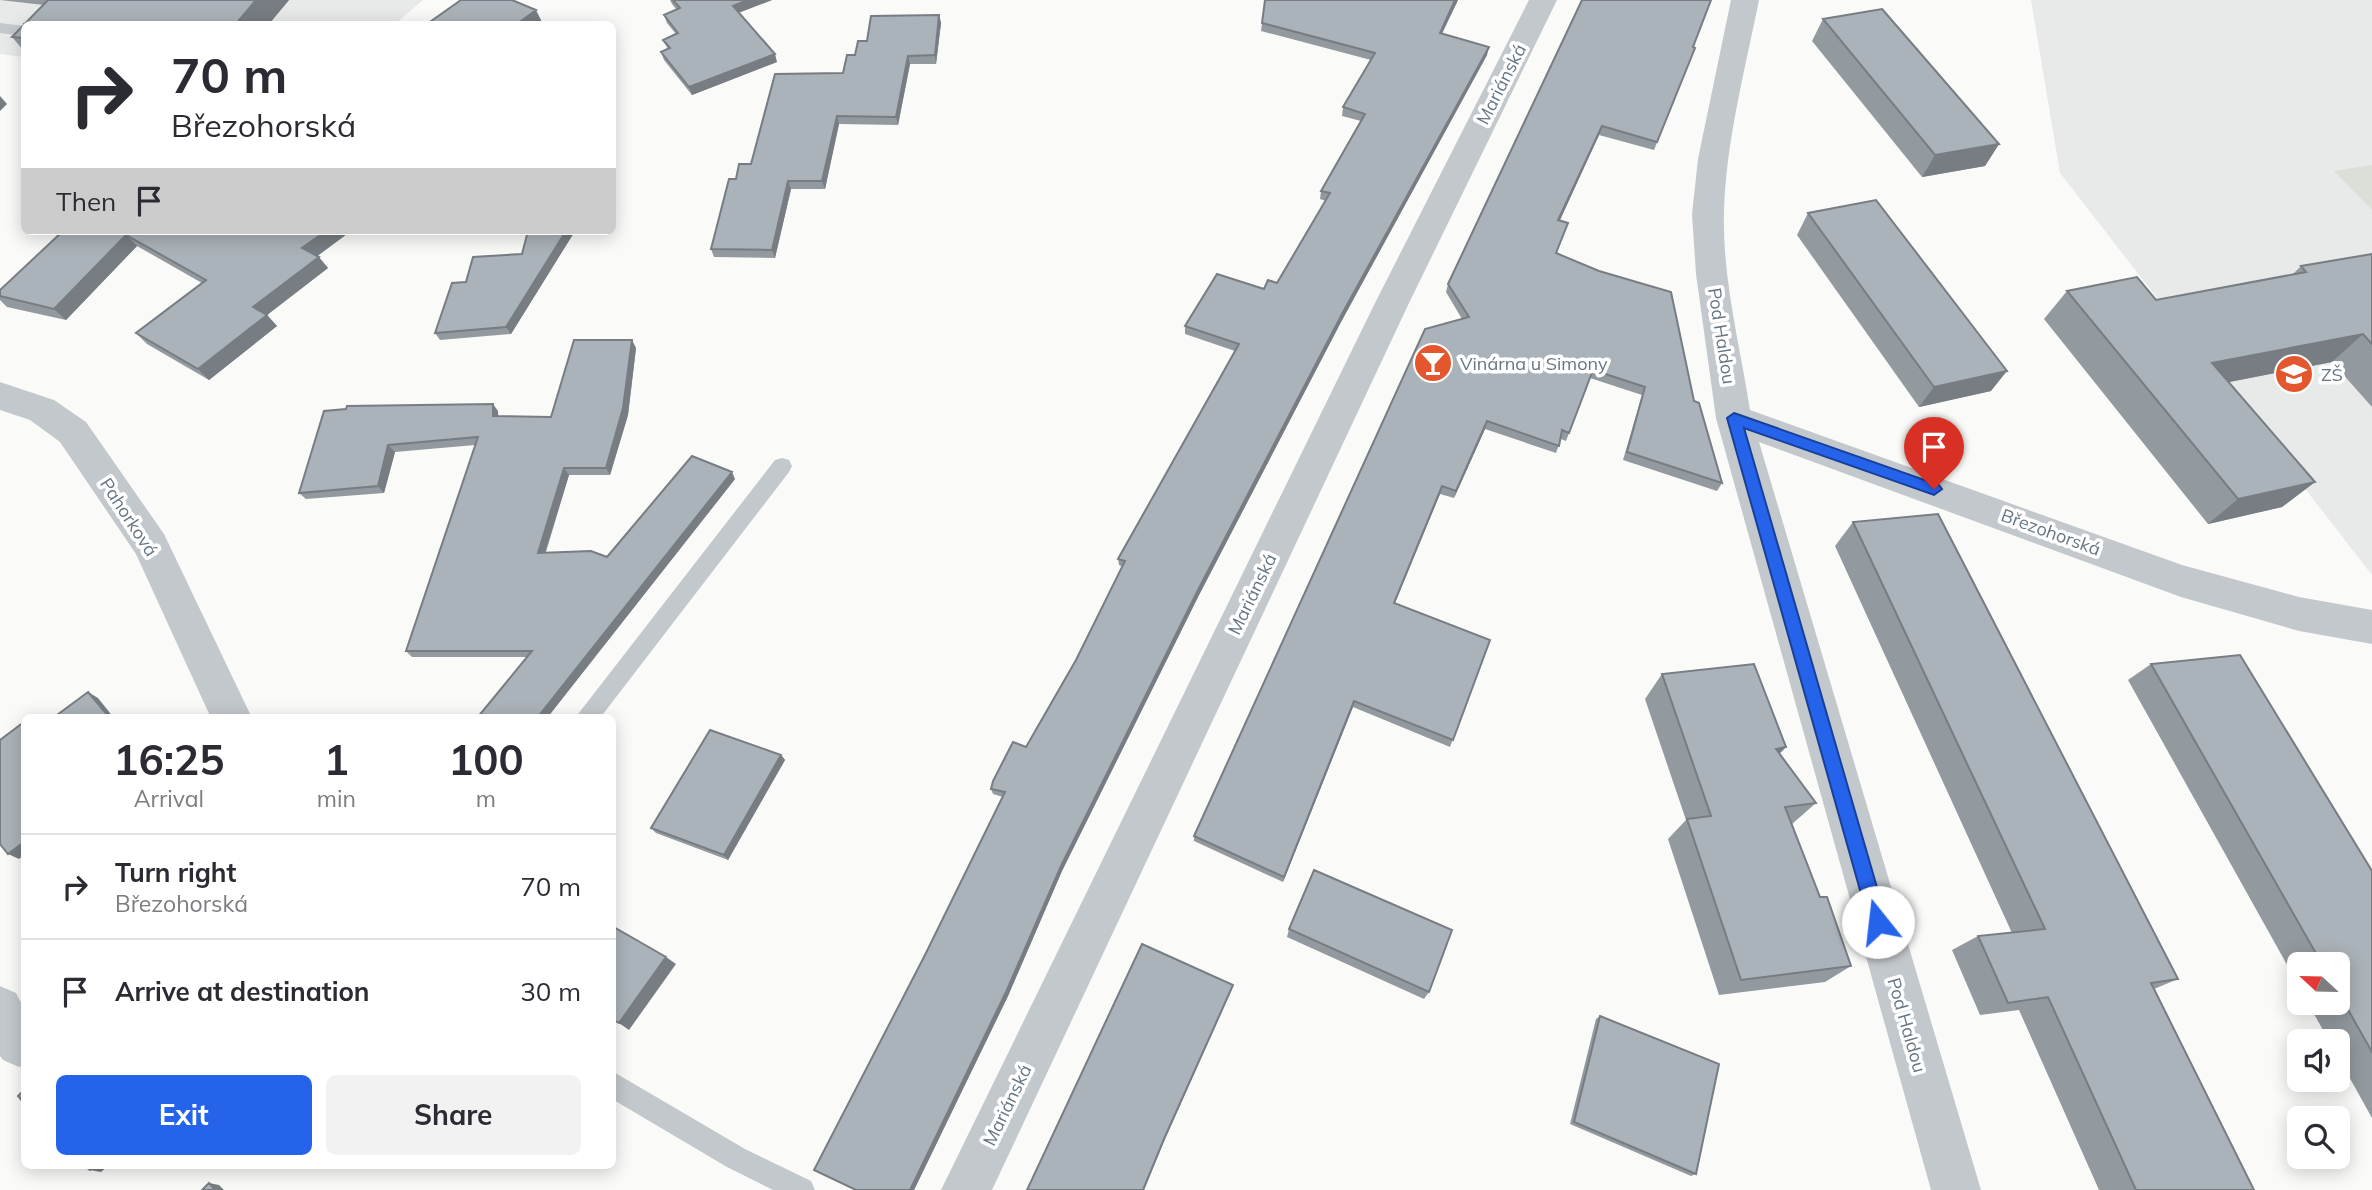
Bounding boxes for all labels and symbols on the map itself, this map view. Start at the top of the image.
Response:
street label: Mariánská [1471,40,1531,128]
street label: Pod Haldou [1703,286,1741,386]
bar icon: Vinárna u Simony [1412,342,1454,384]
place label: Vinárna u Simony [1460,352,1608,375]
school or university icon: ZŠ [2273,353,2315,395]
place label: ZŠ [2321,363,2343,386]
pin [1904,417,1964,489]
street label: Pahorková [95,473,163,561]
street label: Březohorská [1998,503,2104,561]
street label: Mariánská [1223,550,1281,638]
position arrow [1841,885,1915,959]
north arrow [2287,952,2350,1015]
street label: Pod Haldou [1883,975,1931,1075]
street label: Mariánská [978,1061,1036,1149]

